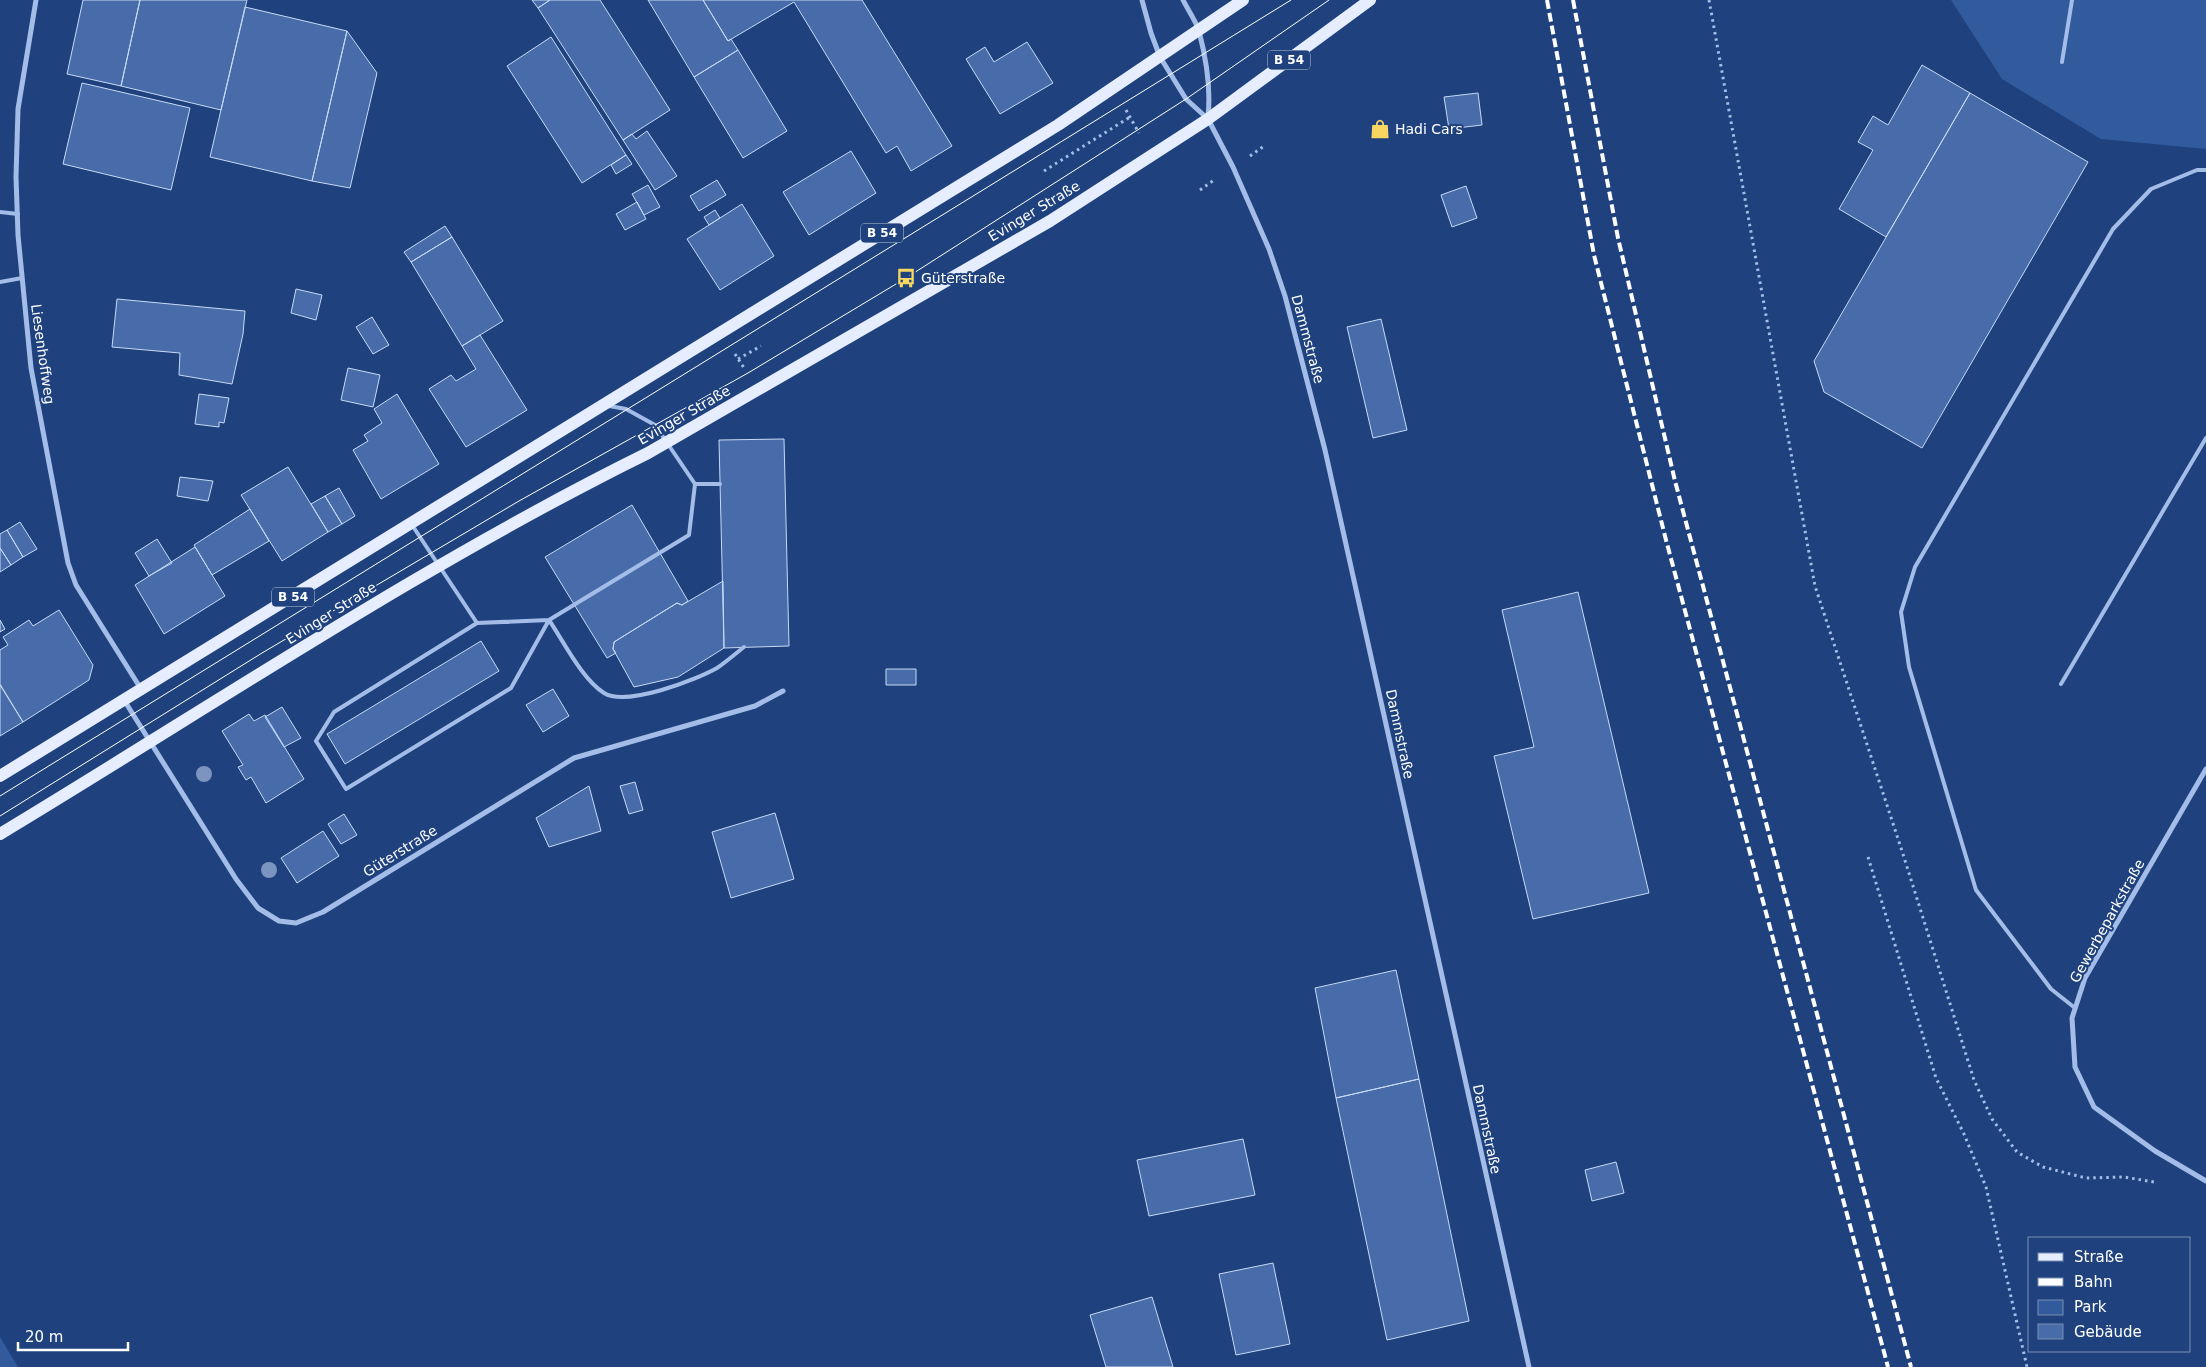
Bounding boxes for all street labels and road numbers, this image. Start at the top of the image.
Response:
road number: B 54 [1268,50,1310,70]
street label: Evinger Straße [985,177,1083,245]
road number: B 54 [861,224,903,242]
street label: Dammstraße [1288,293,1328,385]
street label: Liesenhoffweg [28,303,58,405]
street label: Evinger Straße [635,382,733,448]
street label: Evinger Straße [283,579,379,647]
road number: B 54 [272,588,314,606]
street label: Dammstraße [1383,688,1417,780]
street label: Güterstraße [360,822,440,880]
street label: Gewerbeparkstraße [2066,856,2148,986]
street label: Dammstraße [1470,1083,1504,1175]

